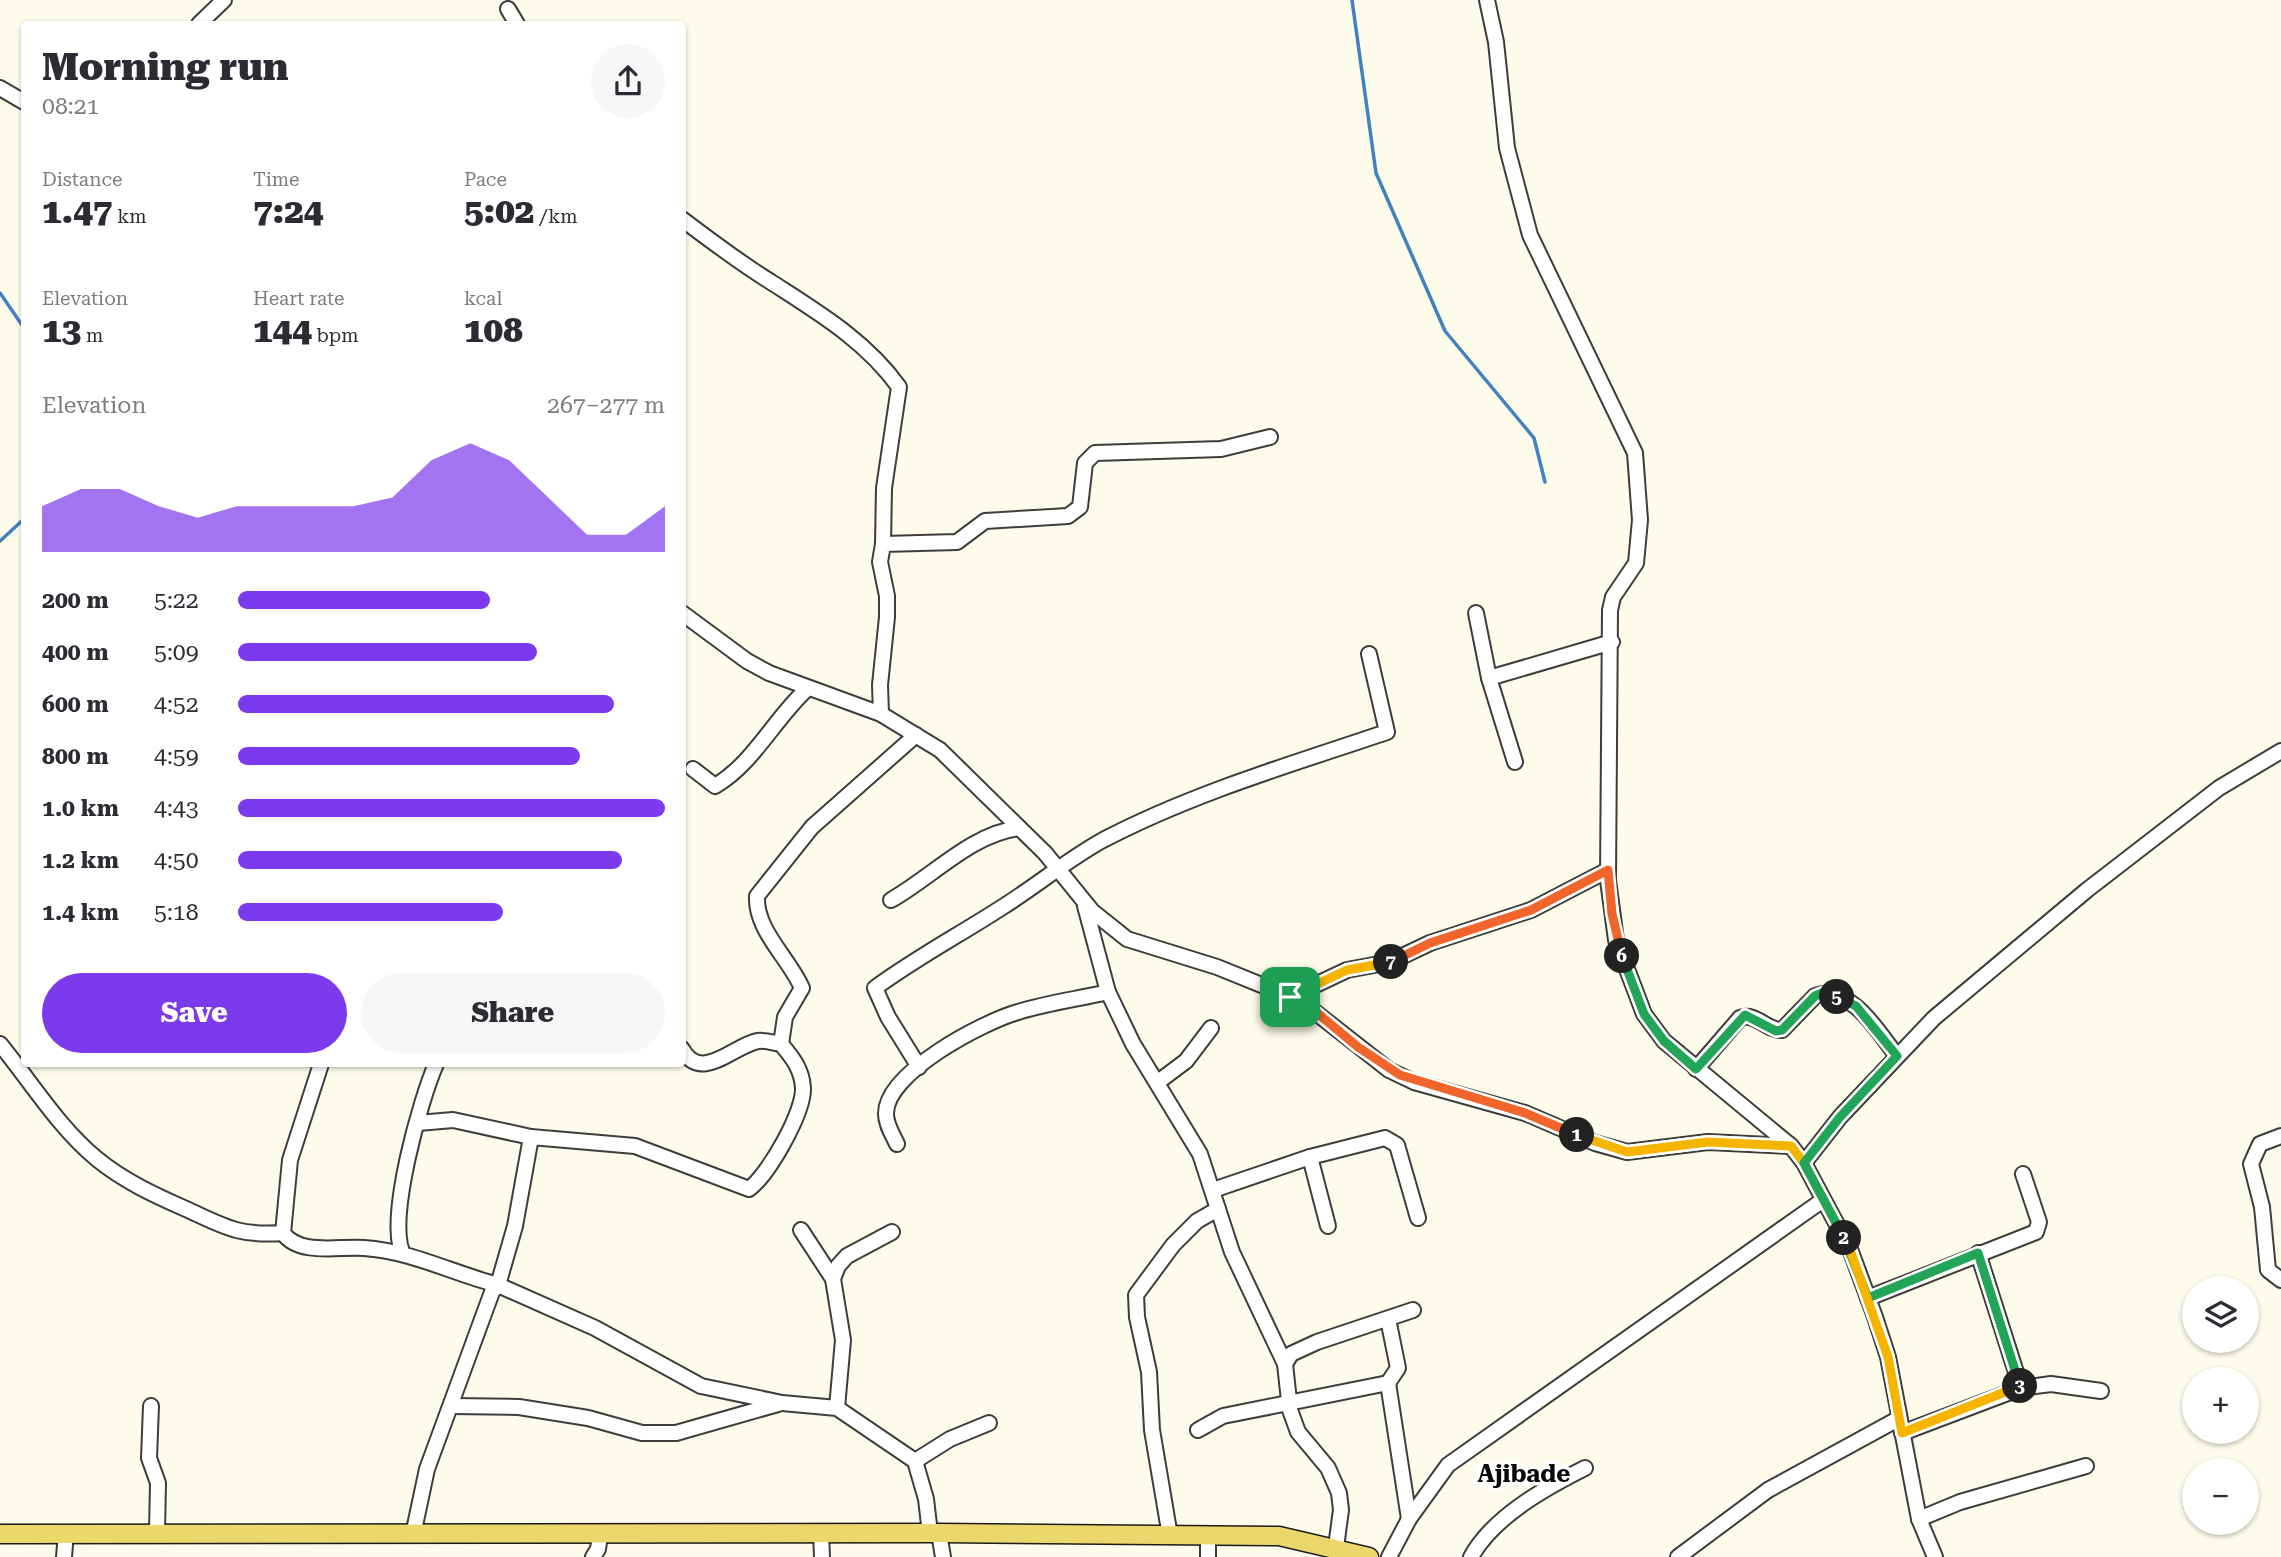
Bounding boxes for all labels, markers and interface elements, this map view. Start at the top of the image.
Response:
button: share [591,44,665,118]
text: Morning run [42,45,289,89]
text: 08:21 [42,93,99,120]
text: Distance [42,168,122,191]
text: Time [253,168,300,191]
text: Pace [464,168,507,191]
text: 1.47 [42,191,112,232]
text: 7:24 [253,191,323,232]
text: 5:02 [464,191,534,232]
text: km [112,205,147,228]
text: /km [534,205,578,228]
text: Elevation [42,287,128,310]
text: Heart rate [253,287,344,310]
text: kcal [464,287,502,310]
text: 13 [42,310,81,351]
text: 144 [253,310,312,351]
text: 108 [464,310,523,351]
text: m [81,324,103,347]
text: bpm [312,324,359,347]
text: Elevation [42,392,146,419]
text: 267–277 m [547,392,665,419]
text: 200 m [42,587,109,614]
text: 5:22 [154,587,199,614]
text: 400 m [42,639,109,666]
text: 5:09 [154,639,199,666]
text: 600 m [42,691,109,718]
text: 4:52 [154,691,199,718]
text: 800 m [42,743,109,770]
text: 4:59 [154,743,199,770]
text: 1.0 km [42,795,119,822]
text: 4:43 [154,795,199,822]
text: 1.2 km [42,847,119,874]
text: 4:50 [154,847,199,874]
text: 1.4 km [42,899,119,926]
text: 5:18 [154,899,199,926]
pin: 6 [1604,939,1640,974]
pin: 7 [1374,944,1408,979]
text: 6 [1616,944,1627,967]
text: 7 [1385,950,1396,973]
pin [1260,967,1320,1027]
button: Save [42,973,347,1053]
button: Share [361,973,665,1053]
icon: arrive [1271,978,1309,1016]
pin: 5 [1820,979,1854,1014]
text: 5 [1831,985,1842,1008]
pin: 1 [1560,1118,1594,1152]
text: 1 [1571,1123,1582,1146]
pin: 2 [1826,1220,1862,1256]
text: 2 [1838,1226,1849,1249]
map controls [2182,1276,2259,1535]
button: layers [2182,1276,2259,1353]
button: + [2182,1367,2259,1444]
pin: 3 [2002,1368,2038,1404]
text: 3 [2014,1374,2025,1397]
button: − [2182,1458,2259,1535]
district label: Ajibade [1478,1460,1570,1488]

